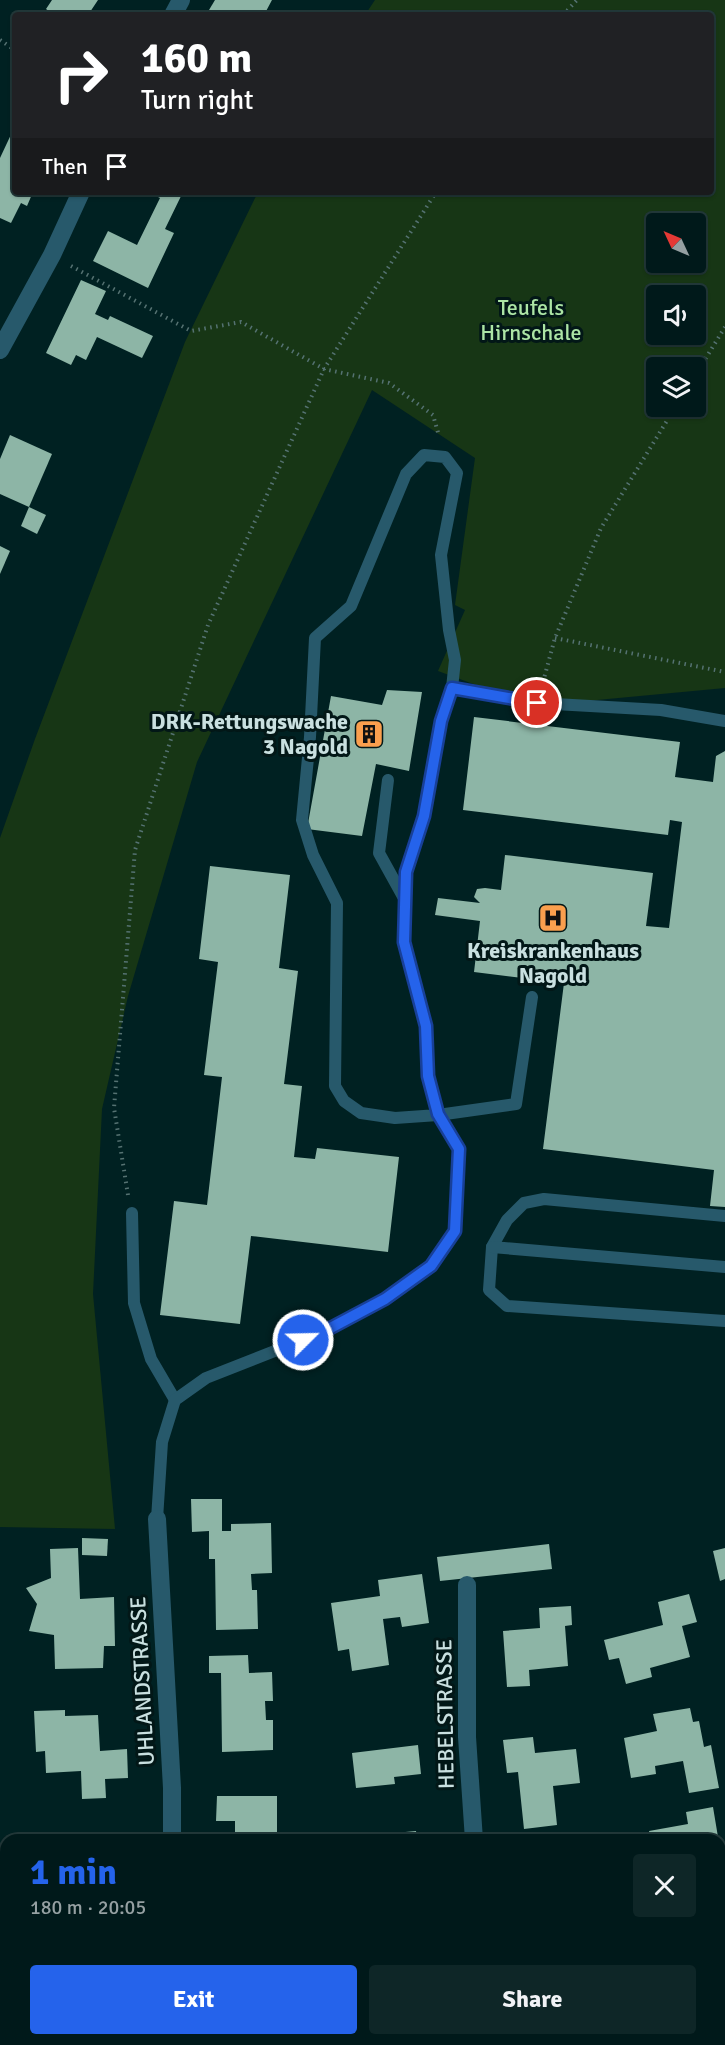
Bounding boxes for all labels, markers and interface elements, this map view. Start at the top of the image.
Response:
text: 160 m [141,33,252,84]
icon: right [42,36,120,114]
text: Turn right [141,84,254,117]
icon: arrive [100,150,133,183]
text: Then [42,153,88,180]
north arrow [646,213,706,273]
map controls [646,213,706,417]
button: sound [646,285,706,345]
park label: Teufels Hirnschale [480,294,582,346]
button: layers [646,357,706,417]
pin [511,677,562,728]
icon: arrive [520,686,553,719]
place label: DRK-Rettungswache 3 Nagold [151,708,348,760]
building icon: DRK-Rettungswache 3 Nagold [353,718,385,750]
hospital icon: Kreiskrankenhaus Nagold [537,902,569,934]
place label: Kreiskrankenhaus Nagold [467,937,639,989]
position arrow [271,1308,335,1372]
street label: UHLANDSTRASSE [124,1596,160,1766]
street label: HEBELSTRASSE [430,1639,460,1789]
text: 1 min [30,1850,117,1895]
button: close [633,1854,696,1917]
text: 180 m · 20:05 [30,1895,146,1920]
button: Exit [30,1965,357,2034]
button: Share [369,1965,696,2034]

